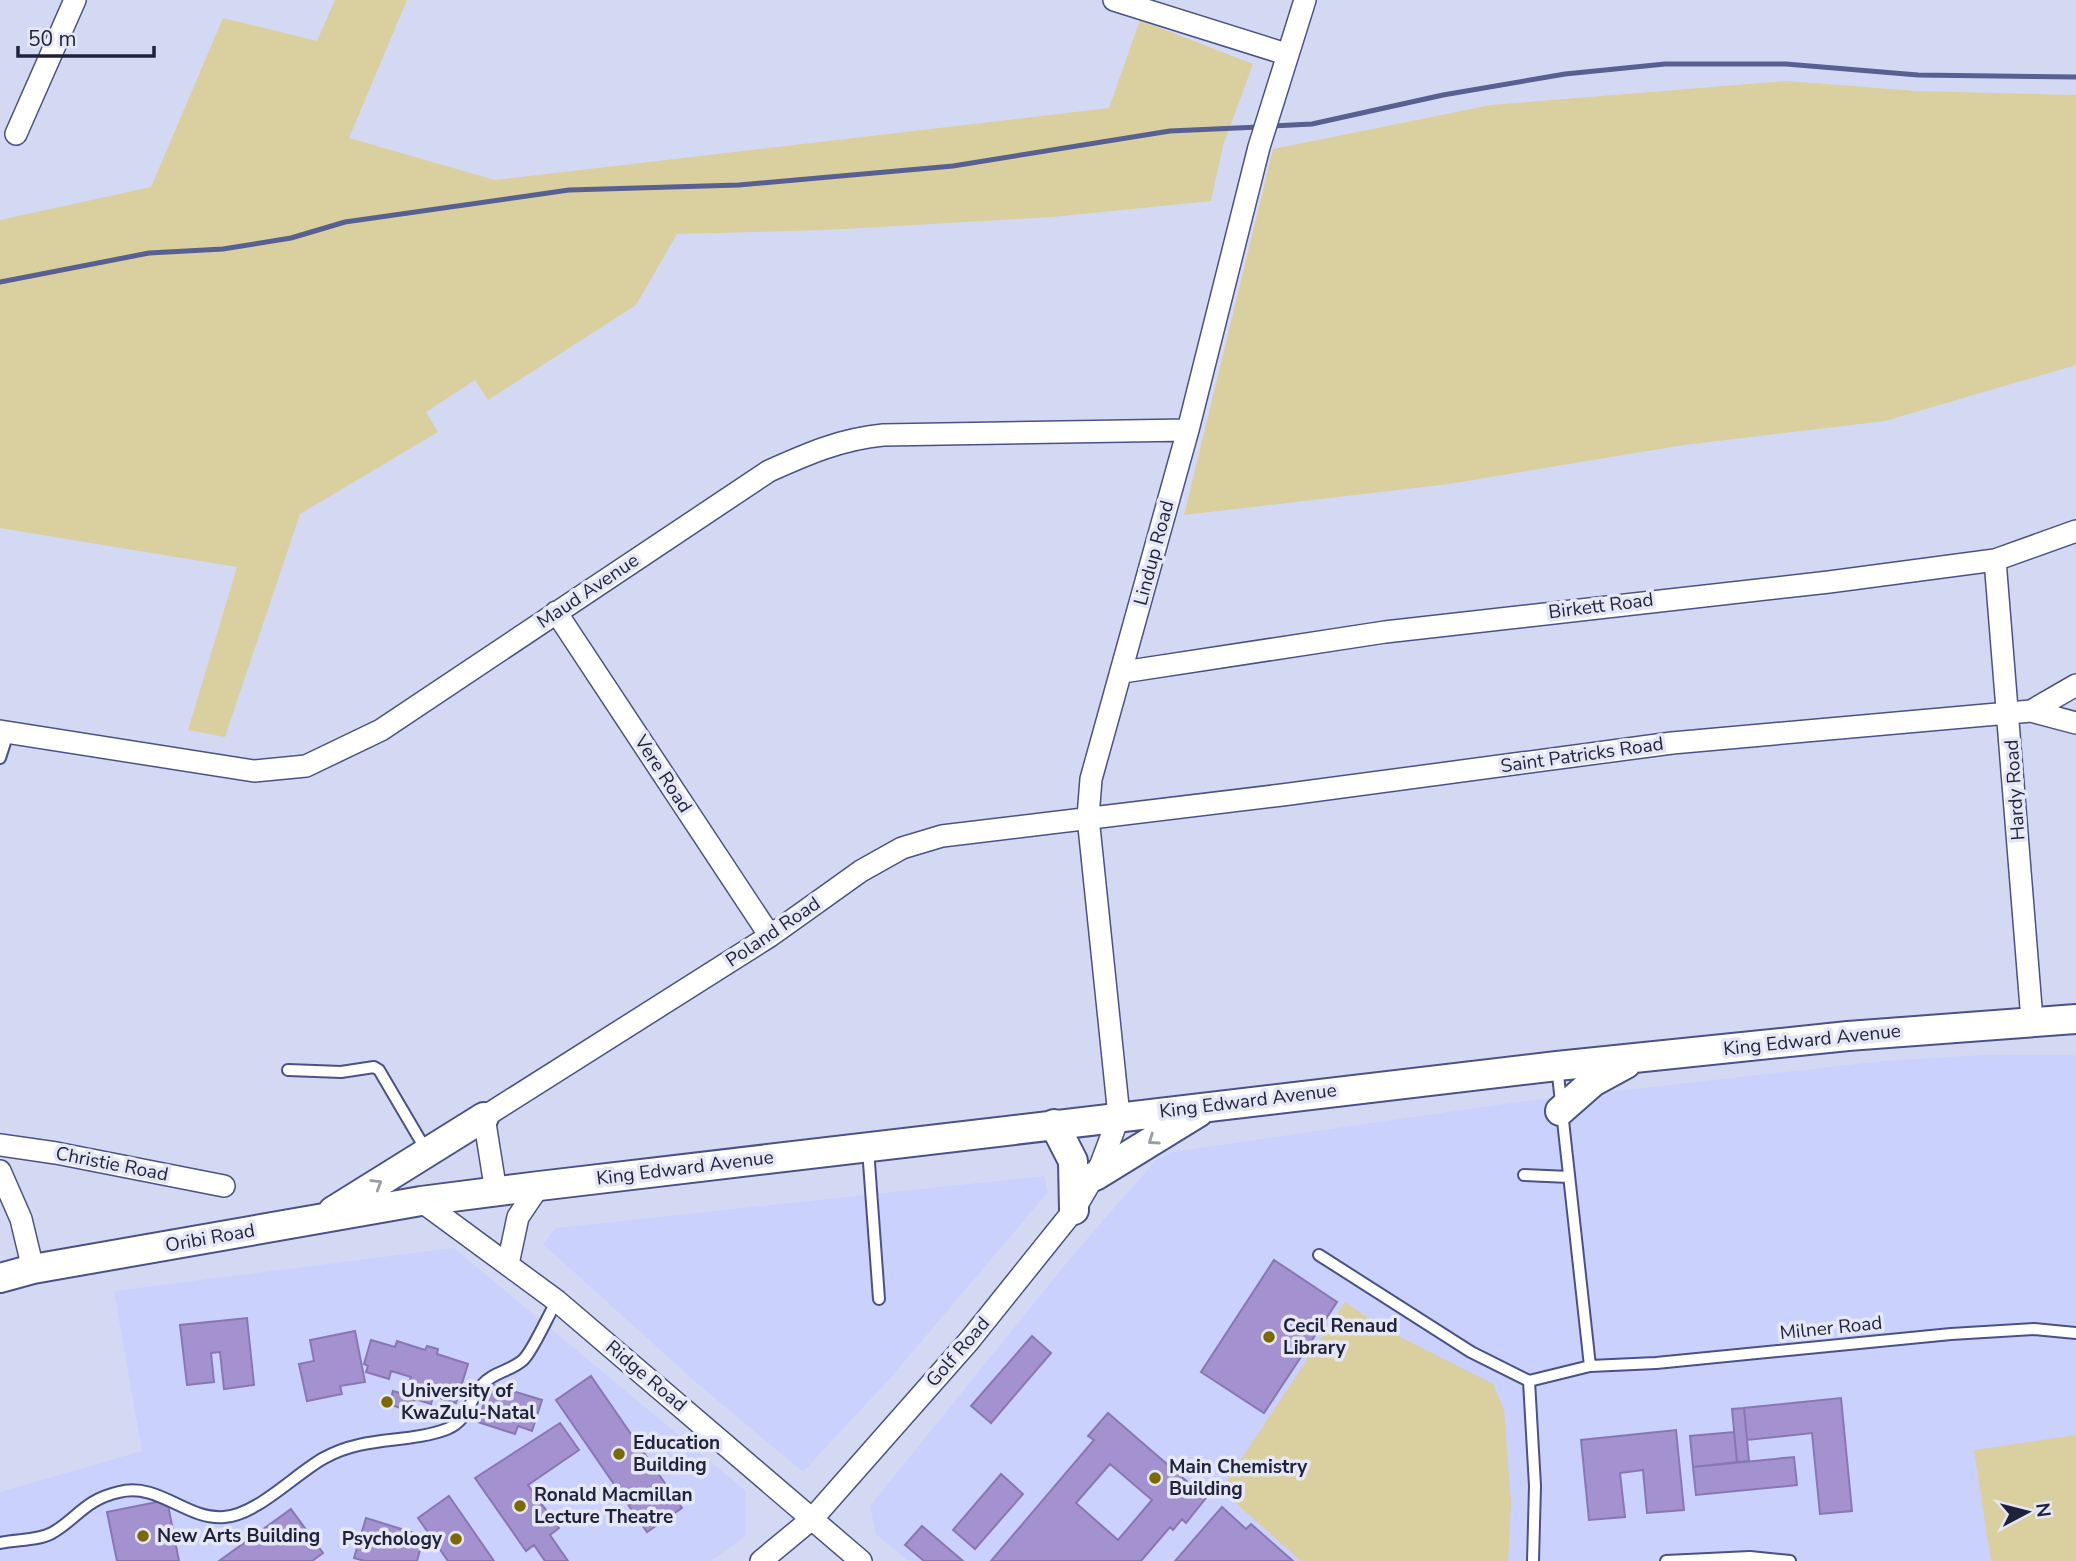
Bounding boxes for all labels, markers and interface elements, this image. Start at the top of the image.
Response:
scale bar [18,14,154,58]
text: 50 m [28,25,77,53]
street label: Lindup Road [1128,498,1180,608]
street label: Maud Avenue [532,547,644,635]
street label: Birkett Road [1547,587,1655,625]
street label: Vere Road [628,729,698,818]
street label: Saint Patricks Road [1499,731,1665,779]
street label: Hardy Road [1999,739,2031,841]
street label: Poland Road [721,891,825,973]
street label: King Edward Avenue [1722,1018,1902,1062]
street label: King Edward Avenue [1158,1077,1338,1125]
one-way arrow [1148,1132,1161,1144]
street label: Christie Road [54,1140,170,1188]
street label: King Edward Avenue [595,1144,775,1192]
one-way arrow [369,1180,382,1193]
street label: Oribi Road [163,1217,257,1259]
street label: Milner Road [1778,1310,1884,1346]
street label: Golf Road [920,1311,996,1393]
place label: Cecil Renaud Library [1283,1313,1398,1361]
marker: Cecil Renaud Library [1261,1329,1277,1345]
street label: Ridge Road [600,1334,692,1418]
place label: University of KwaZulu-Natal [401,1378,535,1426]
marker: University of KwaZulu-Natal [379,1394,395,1410]
place label: Education Building [633,1430,720,1478]
marker: Education Building [611,1446,627,1462]
place label: Main Chemistry Building [1169,1454,1308,1502]
marker: Main Chemistry Building [1147,1470,1163,1486]
north arrow [1992,1477,2062,1547]
place label: Ronald Macmillan Lecture Theatre [534,1482,693,1530]
marker: Ronald Macmillan Lecture Theatre [512,1498,528,1514]
text: N [2029,1501,2057,1519]
place label: New Arts Building [157,1523,320,1549]
place label: Psychology [342,1526,443,1552]
marker: New Arts Building [135,1528,151,1544]
marker: Psychology [448,1531,464,1547]

